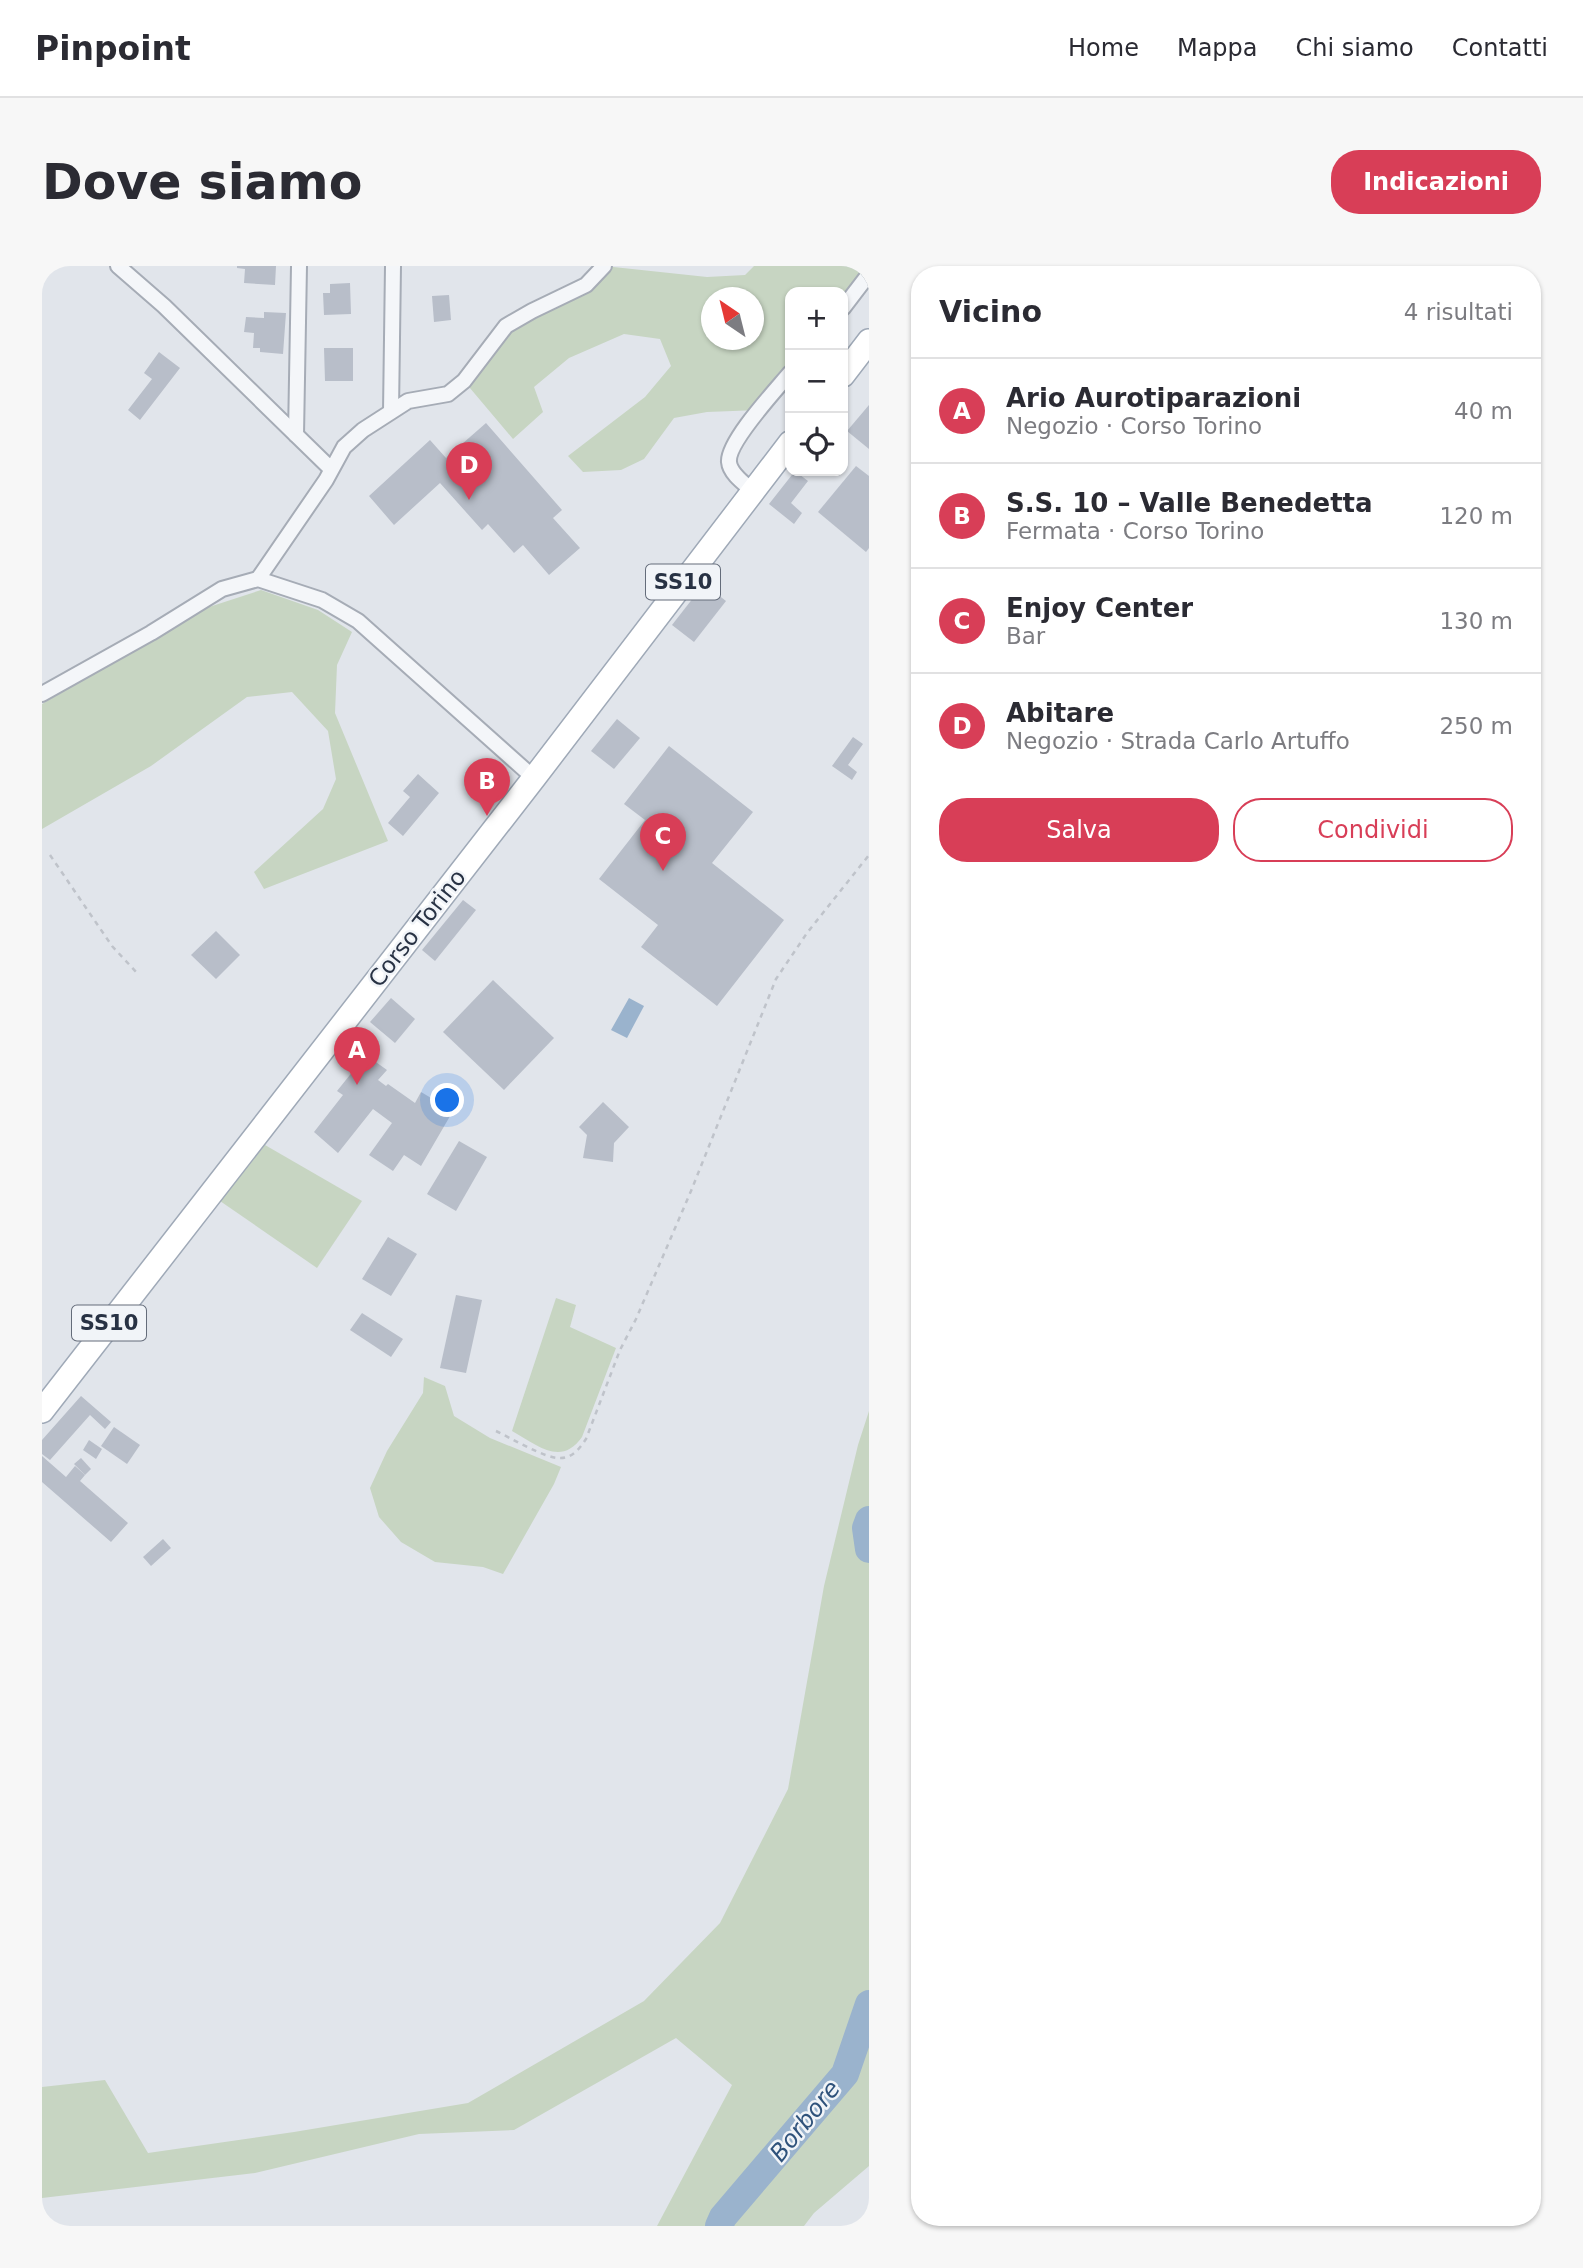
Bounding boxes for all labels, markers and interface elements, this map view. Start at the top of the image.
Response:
text: Pinpoint [35,29,191,68]
text: Home [1068,34,1139,62]
text: Mappa [1177,34,1258,62]
text: Chi siamo [1296,34,1414,62]
text: Contatti [1452,34,1548,62]
button: Indicazioni [1331,150,1541,214]
text: Dove siamo [42,154,362,211]
north arrow [701,287,764,350]
map controls [785,287,848,476]
button: + [785,287,848,350]
text: Vicino [939,294,1042,329]
text: 4 risultati [1404,299,1513,325]
button: − [785,350,848,413]
text: Ario Aurotiparazioni [1006,383,1301,413]
text: A [953,398,971,424]
text: 40 m [1454,398,1513,424]
button: locate [785,413,848,476]
text: Negozio · Corso Torino [1006,413,1262,439]
pin: D [446,442,492,500]
text: S.S. 10 – Valle Benedetta [1006,488,1373,518]
text: B [953,503,971,529]
text: 120 m [1439,503,1513,529]
text: Fermata · Corso Torino [1006,518,1264,544]
road number: SS10 [646,564,720,600]
text: Enjoy Center [1006,593,1193,623]
text: C [954,608,970,634]
text: 130 m [1439,608,1513,634]
text: Bar [1006,623,1045,649]
text: Abitare [1006,698,1114,728]
text: D [952,713,972,739]
text: 250 m [1439,713,1513,739]
text: Negozio · Strada Carlo Artuffo [1006,728,1350,754]
pin: B [464,758,510,816]
button: Salva [939,798,1219,862]
button: Condividi [1233,798,1513,862]
pin: C [640,813,686,871]
street label: Corso Torino [363,864,471,992]
pin: A [334,1027,380,1085]
your location [430,1083,464,1117]
road number: SS10 [72,1306,146,1340]
water label: Borbore [764,2075,846,2167]

